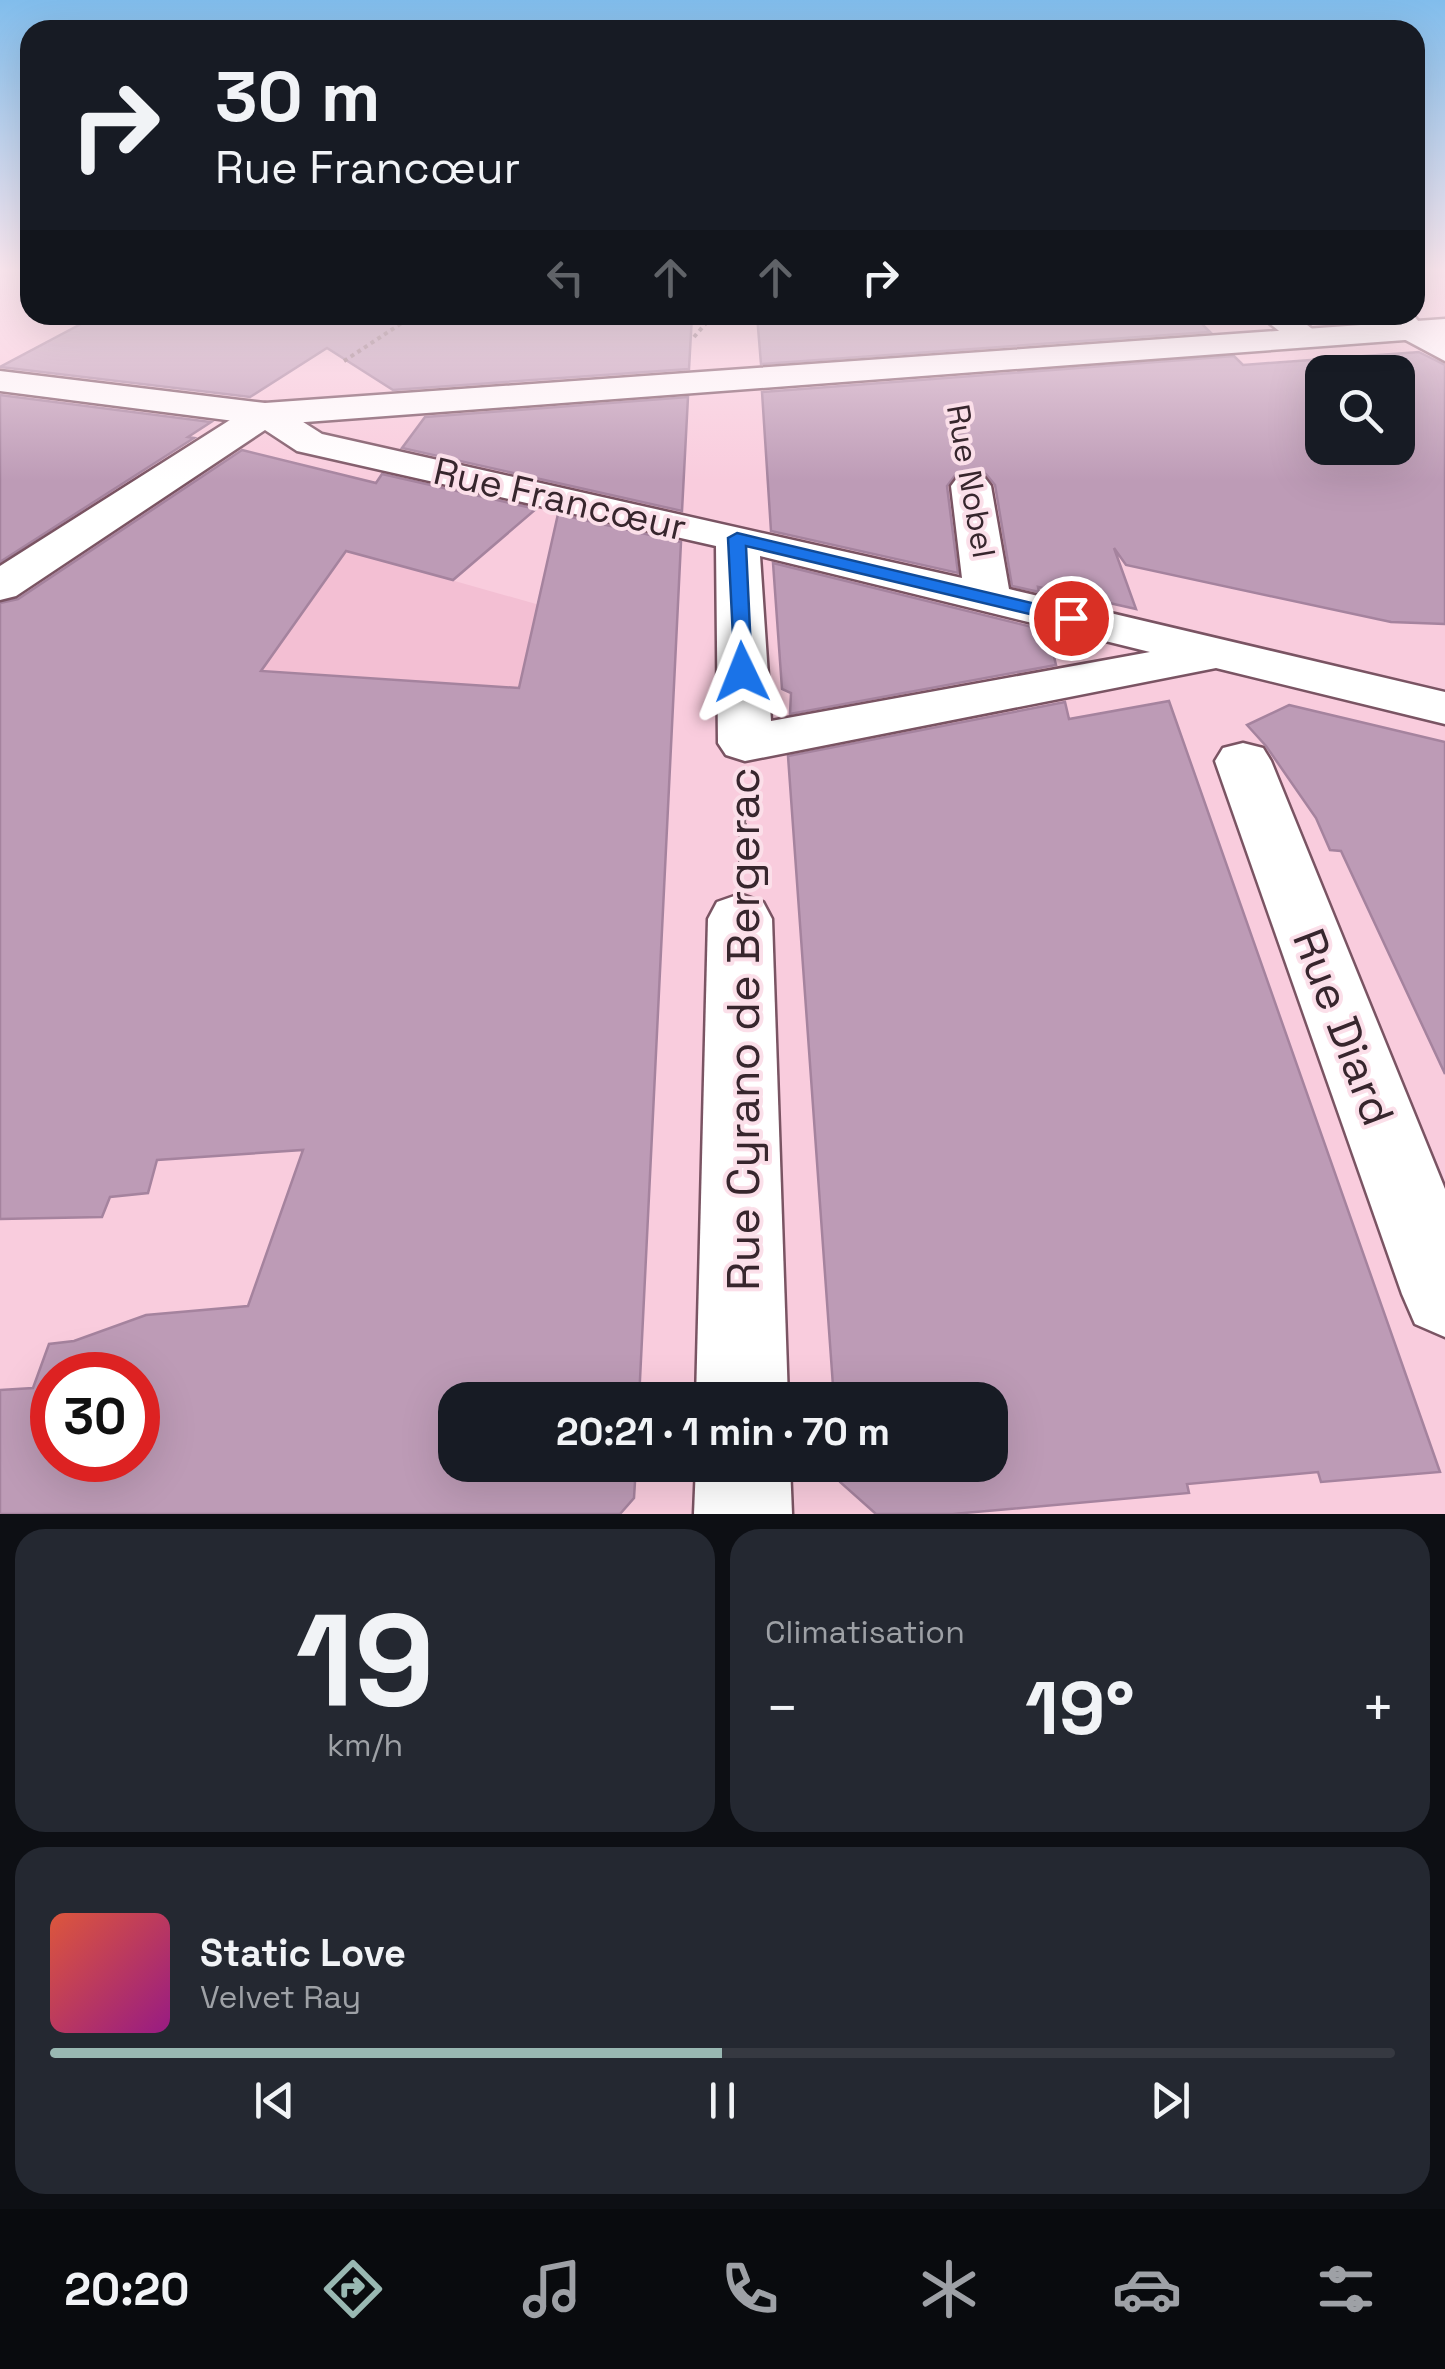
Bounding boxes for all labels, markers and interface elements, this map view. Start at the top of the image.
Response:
text: 30 m [215,52,380,141]
icon: right [50,60,180,190]
text: Rue Francœur [215,139,521,196]
icon: left [538,250,593,305]
icon: ahead [643,250,698,305]
icon: ahead [748,250,803,305]
icon: right [853,250,908,305]
map controls [1305,355,1415,465]
button: search [1305,355,1415,465]
street label: Rue Nobel [938,401,1004,561]
street label: Rue Francœur [429,447,691,551]
pin [1029,576,1114,661]
icon: arrive [1044,591,1099,646]
position arrow [690,620,794,724]
street label: Rue Cyrano de Bergerac [715,767,772,1291]
street label: Rue Diard [1280,921,1407,1134]
speed limit sign: 30 [30,1352,160,1482]
text: 20:21 · 1 min · 70 m [556,1408,890,1456]
text: 19 [295,1577,435,1743]
text: Climatisation [765,1612,965,1652]
text: 19° [1025,1660,1135,1756]
text: − [765,1673,799,1743]
text: + [1361,1673,1395,1743]
text: km/h [327,1725,403,1765]
text: Static Love [200,1929,406,1977]
text: Velvet Ray [200,1977,361,2017]
icon: previous [247,2073,302,2128]
icon: pause [695,2073,750,2128]
icon: next [1143,2073,1198,2128]
icon: directions [318,2254,388,2324]
icon: music [517,2254,587,2324]
icon: phone [715,2254,785,2324]
icon: climate [914,2254,984,2324]
icon: car [1112,2254,1182,2324]
icon: filters [1311,2254,1381,2324]
text: 20:20 [64,2261,189,2318]

